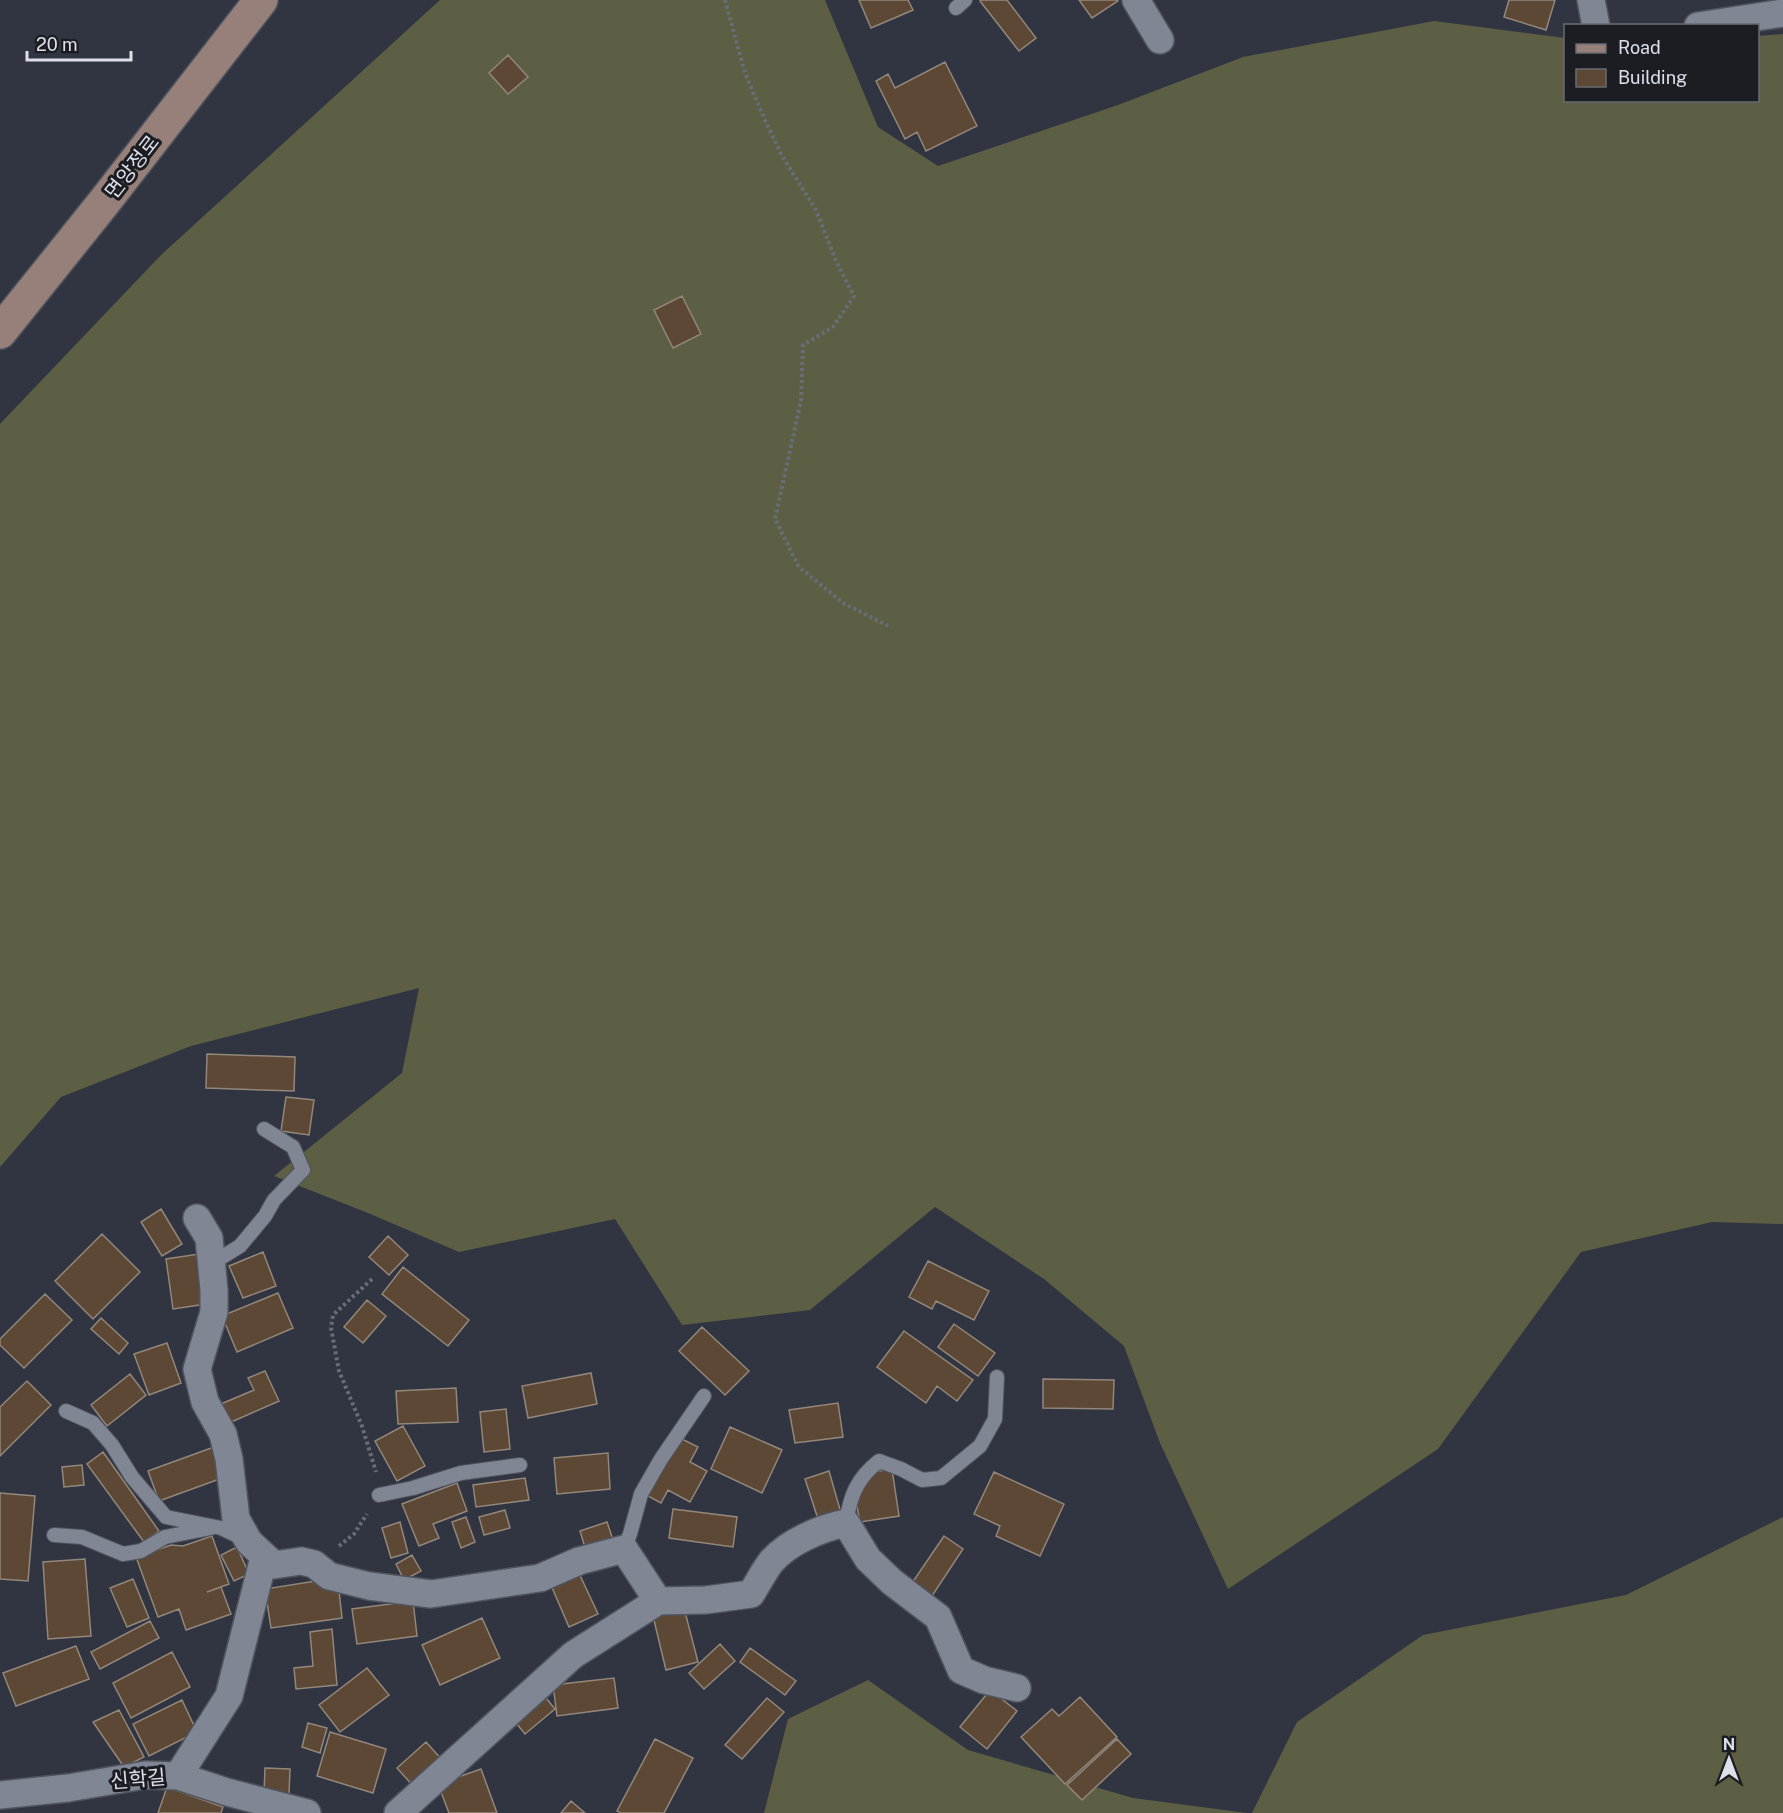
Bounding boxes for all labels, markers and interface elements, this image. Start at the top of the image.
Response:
scale bar [27,24,130,62]
legend [1564,24,1759,102]
text: 20 m [36,34,78,55]
text: Road [1618,37,1661,58]
text: Building [1618,67,1687,88]
street label: 면앙정로 [100,131,164,203]
north arrow [1699,1729,1759,1789]
text: N [1723,1735,1735,1754]
street label: 신학길 [109,1765,167,1793]

